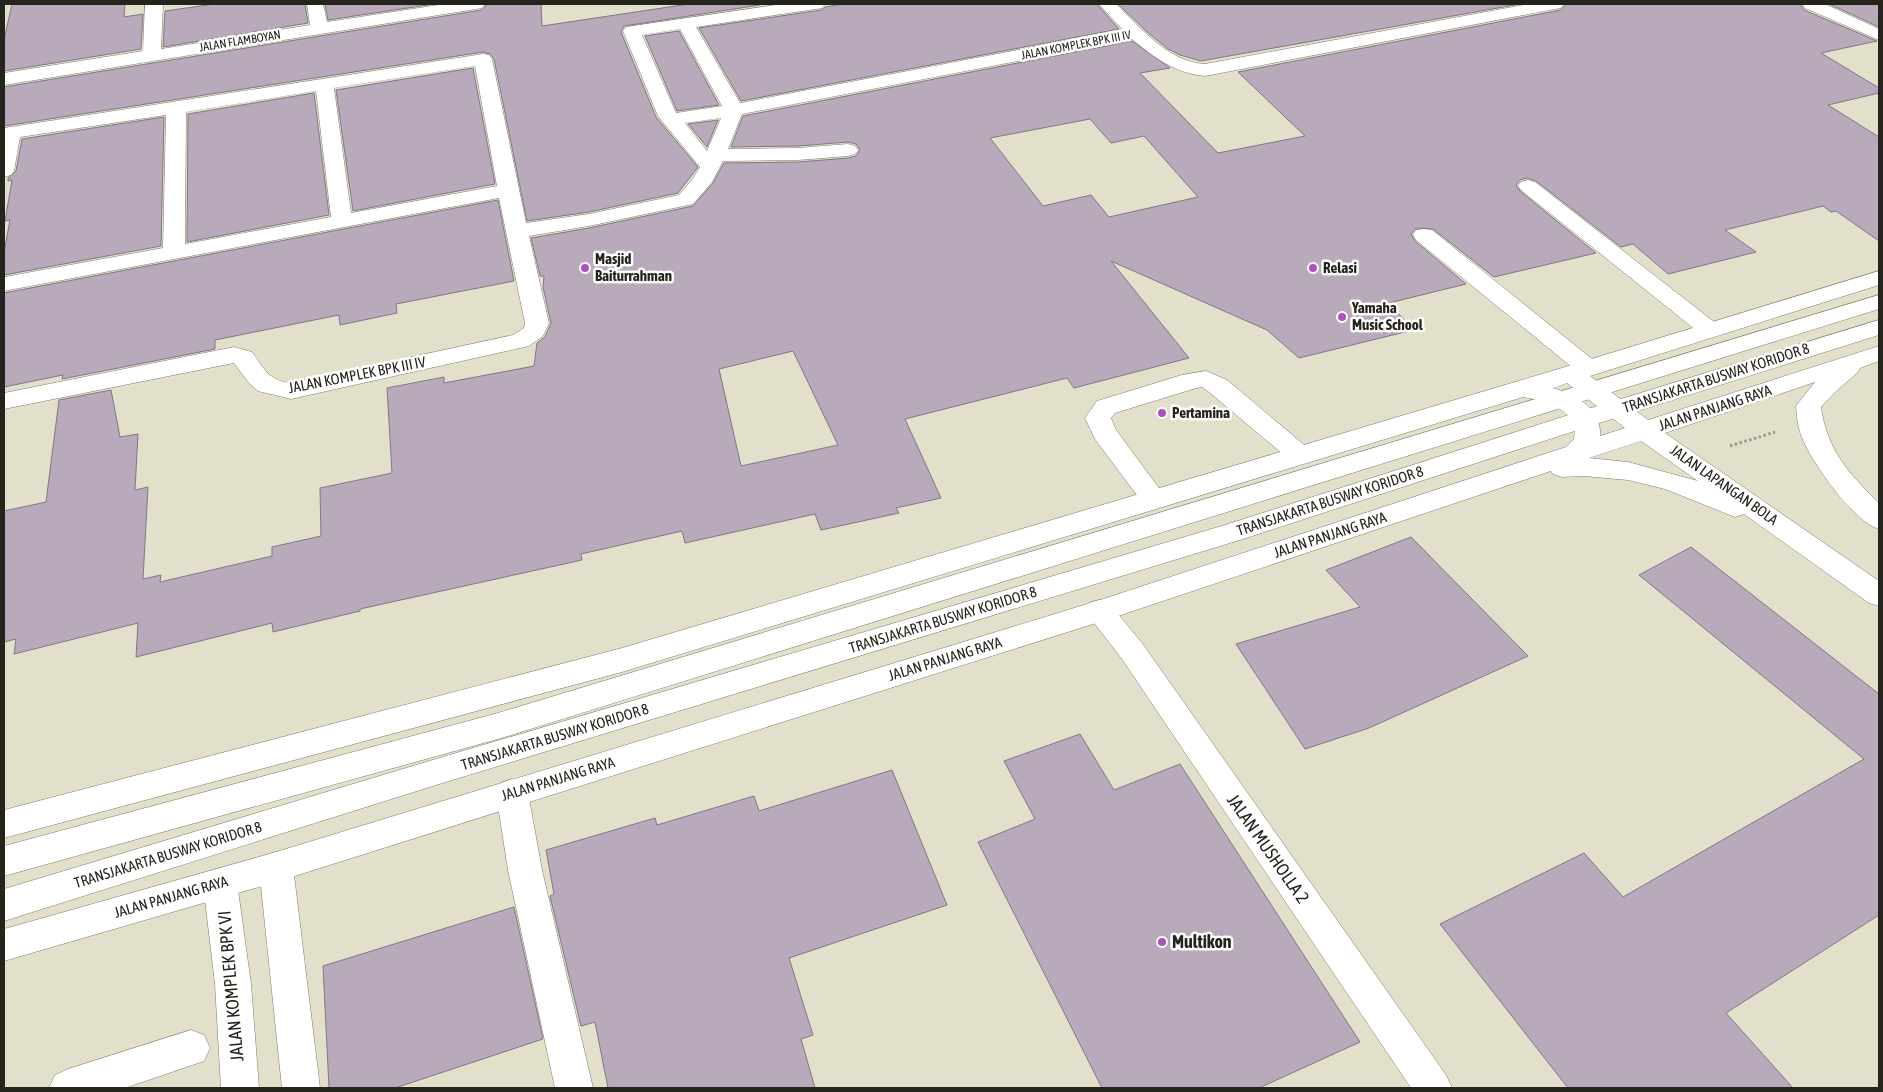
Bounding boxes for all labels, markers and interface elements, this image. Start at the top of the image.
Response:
street label: JALAN KOMPLEK BPK III IV [1020,27,1132,63]
street label: JALAN FLAMBOYAN [198,28,282,54]
place label: Masjid Baiturrahman [595,250,672,284]
place label: Relasi [1323,259,1357,276]
marker: Masjid Baiturrahman [579,262,591,274]
marker: Relasi [1307,262,1319,274]
place label: Yamaha Music School [1351,299,1424,333]
marker: Yamaha Music School [1336,311,1348,323]
street label: TRANSJAKARTA BUSWAY KORIDOR 8 [1620,339,1811,416]
street label: JALAN KOMPLEK BPK III IV [287,353,428,396]
street label: JALAN PANJANG RAYA [1656,381,1774,434]
place label: Pertamina [1172,404,1230,421]
marker: Pertamina [1156,407,1168,419]
street label: JALAN LAPANGAN BOLA [1667,441,1782,529]
street label: TRANSJAKARTA BUSWAY KORIDOR 8 [1234,462,1425,539]
street label: JALAN PANJANG RAYA [1271,508,1389,561]
street label: TRANSJAKARTA BUSWAY KORIDOR 8 [847,583,1039,656]
street label: JALAN PANJANG RAYA [886,633,1004,684]
street label: TRANSJAKARTA BUSWAY KORIDOR 8 [459,700,651,773]
street label: JALAN PANJANG RAYA [499,753,617,804]
street label: JALAN MUSHOLLA 2 [1223,790,1314,907]
street label: TRANSJAKARTA BUSWAY KORIDOR 8 [72,818,264,891]
street label: JALAN PANJANG RAYA [112,872,230,921]
street label: JALAN KOMPLEK BPK VI [213,910,248,1062]
place label: Multikon [1172,931,1232,952]
marker: Multikon [1156,936,1168,948]

